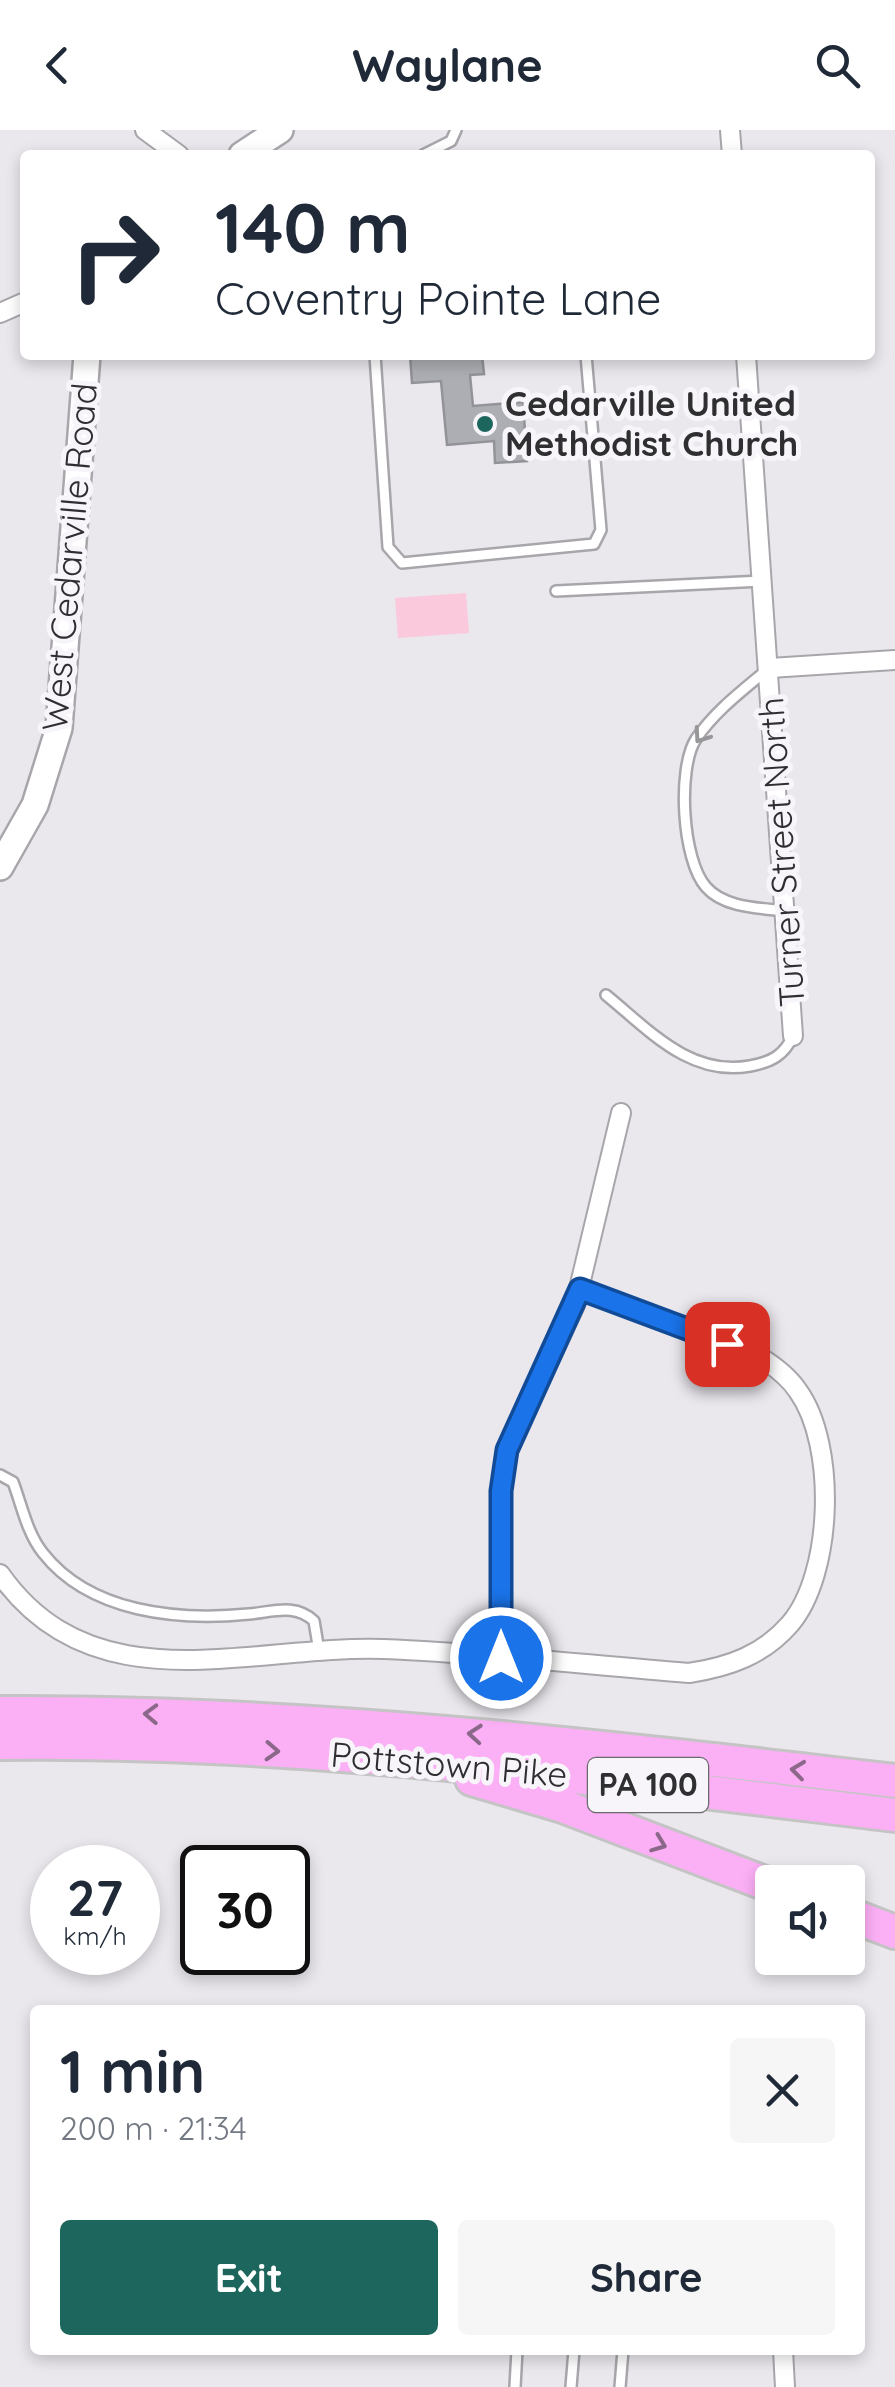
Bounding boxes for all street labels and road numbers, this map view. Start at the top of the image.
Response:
street label: West Cedarville Road [32,381,106,733]
street label: Turner Street North [748,696,814,1008]
street label: Pottstown Pike [329,1732,569,1796]
road number: PA 100 [588,1758,708,1812]

